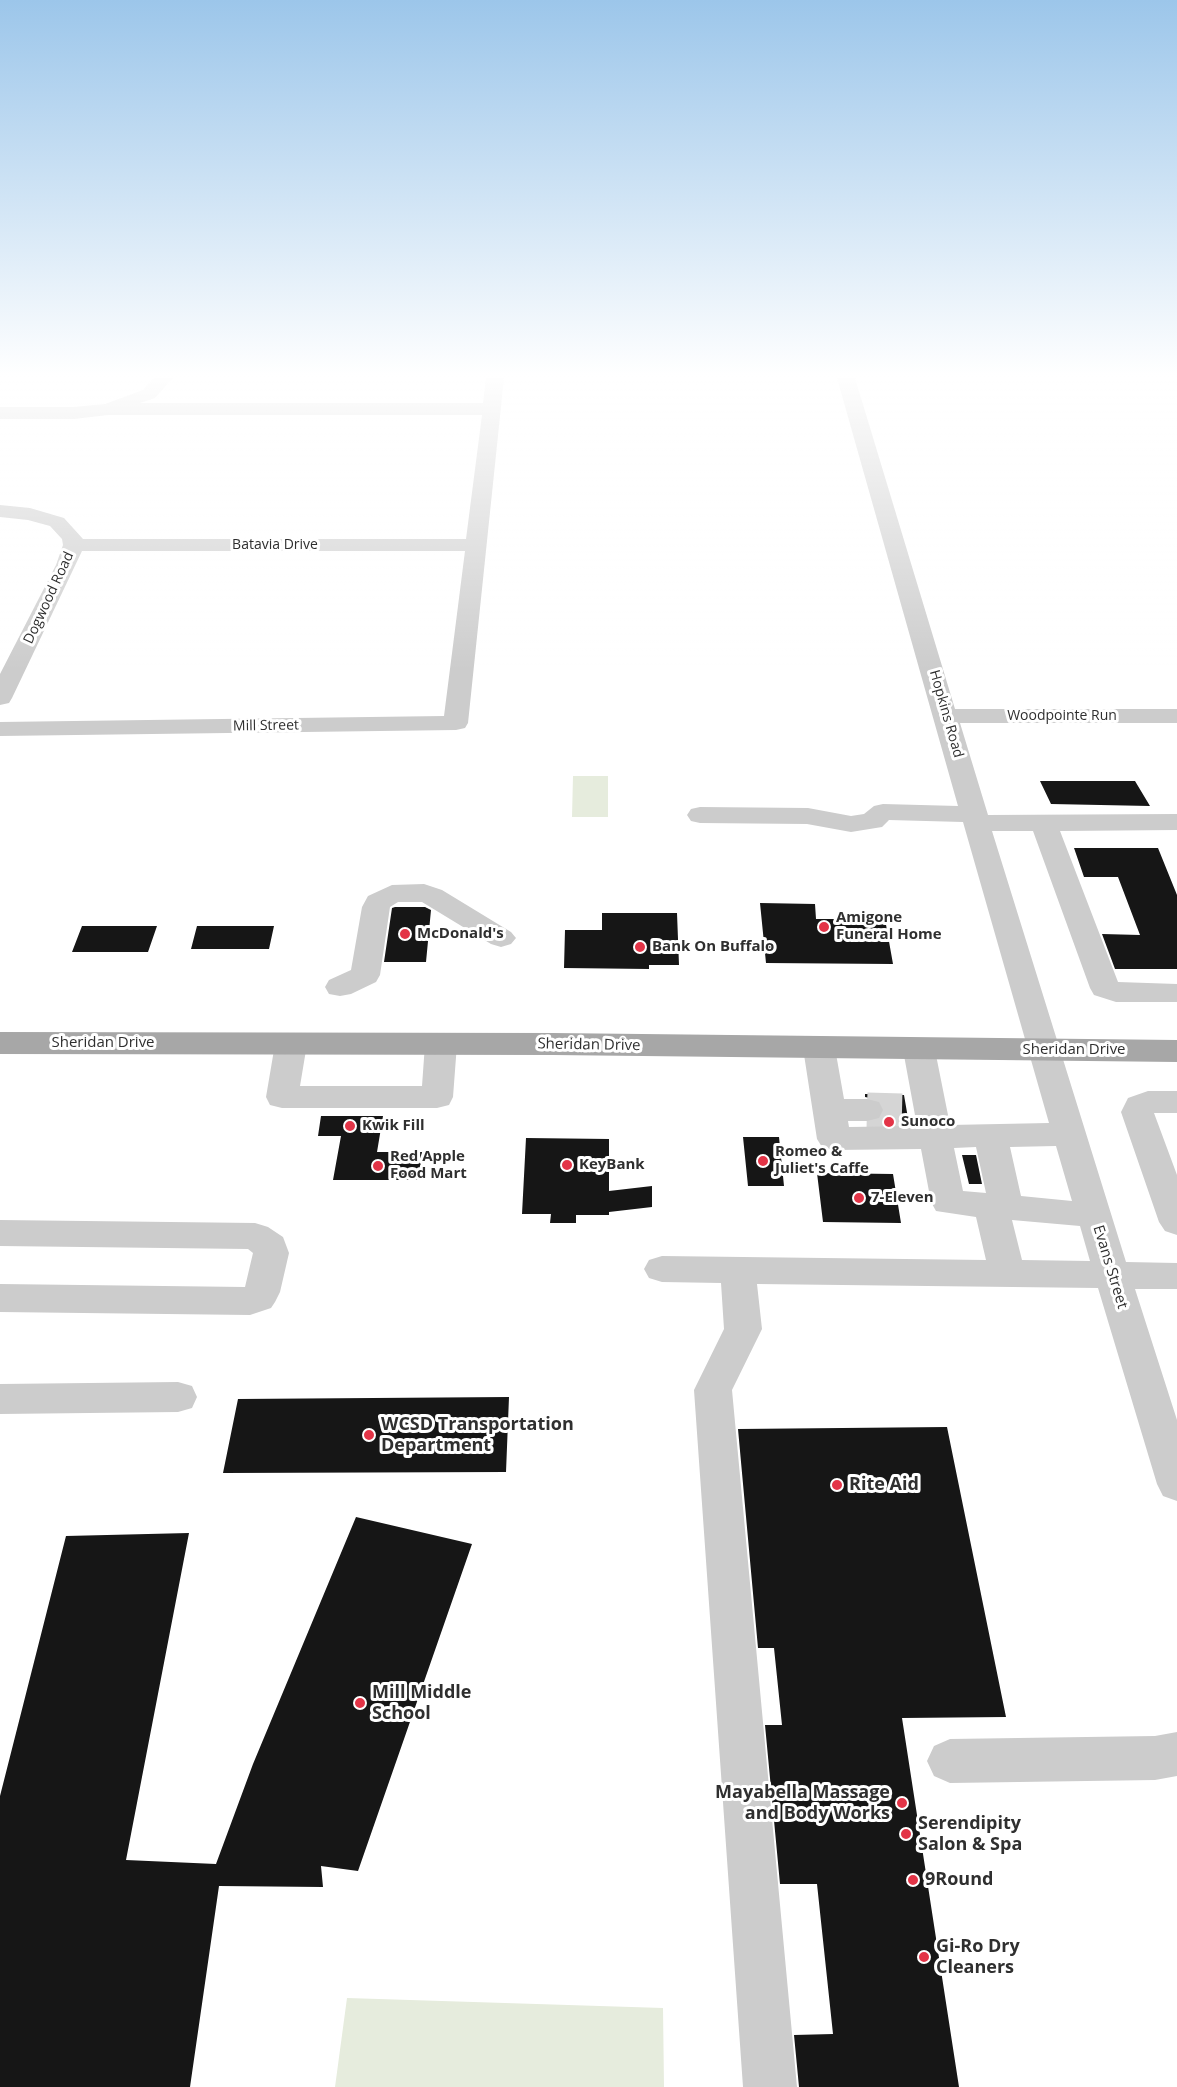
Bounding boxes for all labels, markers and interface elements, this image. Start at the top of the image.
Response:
street label: Batavia Drive [232,537,318,553]
street label: Dogwood Road [20,549,78,647]
street label: Hopkins Road [925,668,967,760]
street label: Woodpointe Run [1007,708,1117,724]
street label: Mill Street [233,717,299,735]
place label: Amigone Funeral Home [836,909,942,944]
marker: Amigone Funeral Home [817,920,831,934]
place label: McDonald's [417,925,504,943]
marker: McDonald's [398,927,412,941]
place label: Bank On Buffalo [652,938,774,956]
marker: Bank On Buffalo [633,940,647,954]
street label: Sheridan Drive [51,1034,155,1052]
street label: Sheridan Drive [537,1035,641,1055]
street label: Sheridan Drive [1022,1041,1126,1059]
place label: Sunoco [901,1113,955,1131]
marker: Sunoco [882,1115,896,1129]
place label: Kwik Fill [362,1117,425,1135]
marker: Kwik Fill [343,1119,357,1133]
place label: Romeo & Juliet's Caffe [775,1143,869,1178]
place label: Red Apple Food Mart [390,1148,467,1183]
marker: Romeo & Juliet's Caffe [756,1154,770,1168]
place label: KeyBank [579,1156,645,1174]
marker: KeyBank [560,1158,574,1172]
marker: Red Apple Food Mart [371,1159,385,1173]
place label: 7-Eleven [871,1189,933,1207]
marker: 7-Eleven [852,1191,866,1205]
street label: Evans Street [1089,1223,1131,1311]
place label: WCSD Transportation Department [381,1414,574,1456]
marker: WCSD Transportation Department [362,1428,376,1442]
place label: Rite Aid [849,1474,919,1496]
marker: Rite Aid [830,1478,844,1492]
place label: Mill Middle School [372,1682,472,1724]
marker: Mill Middle School [353,1696,367,1710]
place label: Mayabella Massage and Body Works [715,1782,890,1824]
marker: Mayabella Massage and Body Works [895,1796,909,1810]
place label: Serendipity Salon & Spa [918,1813,1022,1856]
marker: Serendipity Salon & Spa [899,1827,913,1841]
place label: 9Round [925,1869,993,1891]
marker: 9Round [906,1873,920,1887]
place label: Gi-Ro Dry Cleaners [936,1936,1020,1978]
marker: Gi-Ro Dry Cleaners [917,1950,931,1964]

